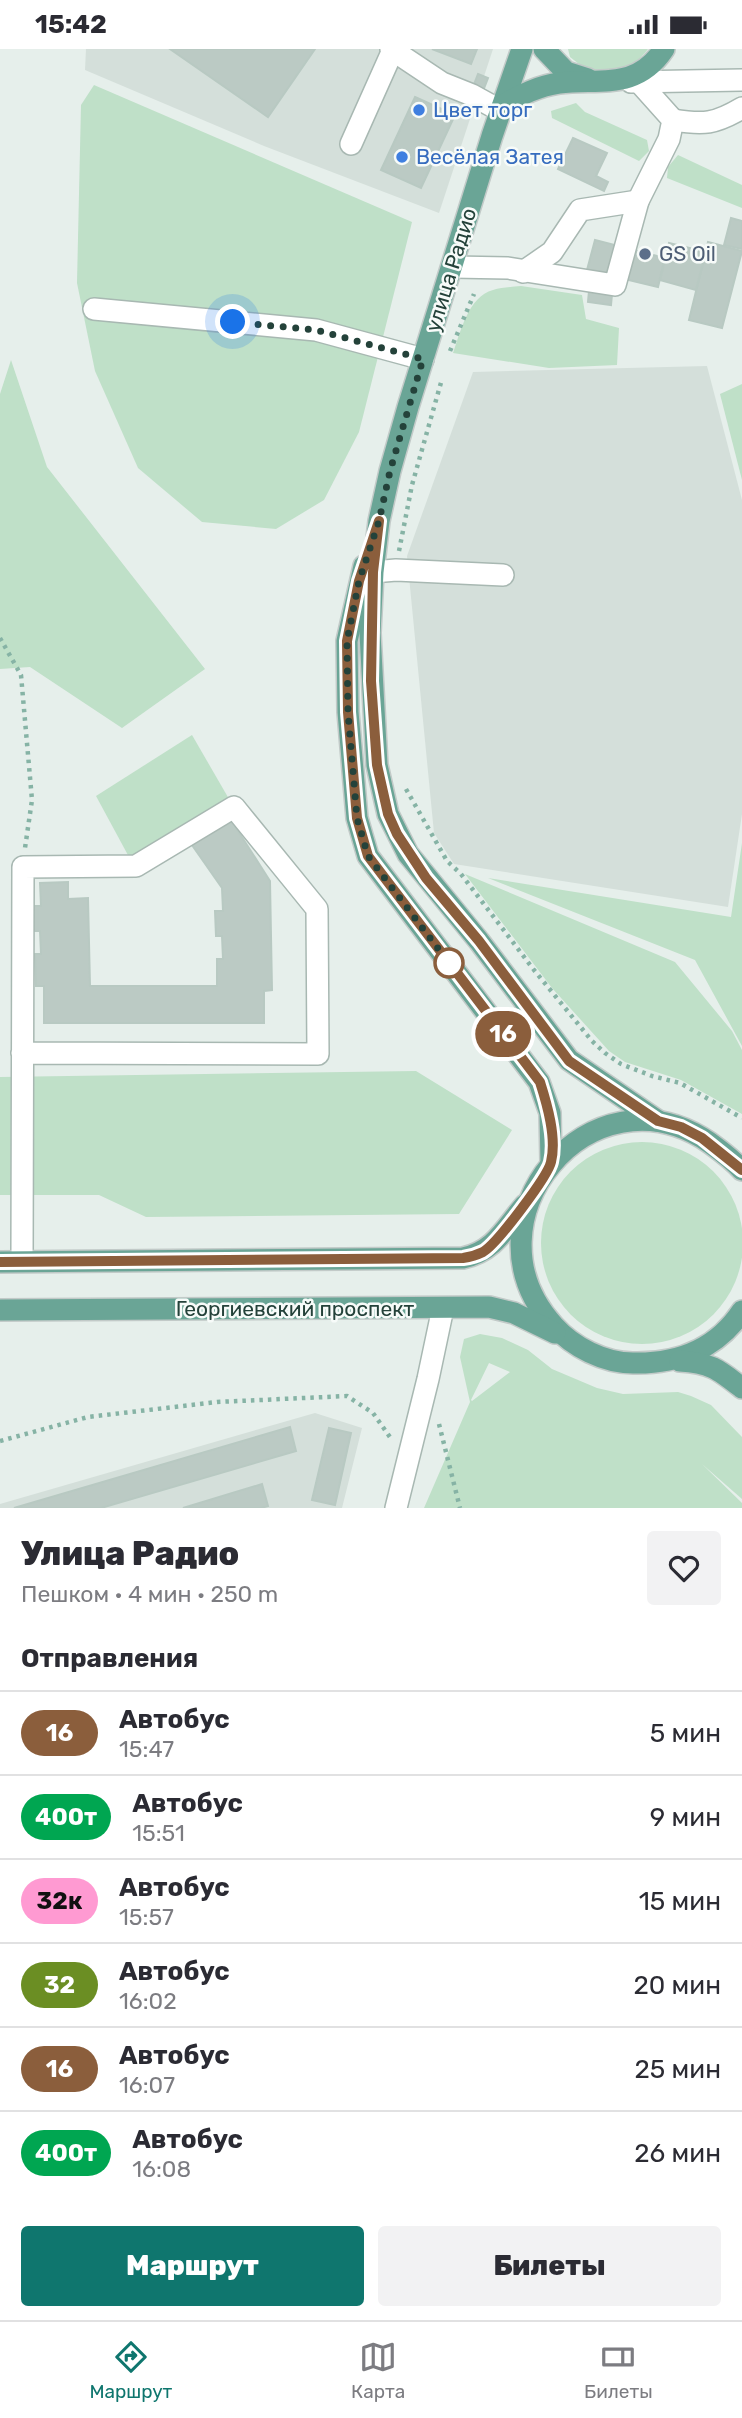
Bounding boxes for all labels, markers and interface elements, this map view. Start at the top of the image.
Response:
text: 15:42 [35,9,107,40]
place label: Цвет торг [433,97,532,122]
marker: Цвет торг [411,102,427,118]
place label: Весёлая Затея [416,144,564,169]
marker: Весёлая Затея [394,149,410,165]
street label: улица Радио [420,205,481,335]
place label: GS Oil [659,241,716,266]
marker: GS Oil [637,246,653,262]
your location [215,304,250,339]
unlabelled marker [434,948,464,978]
line badge: 16 [472,1011,534,1057]
text: 16 [489,1020,517,1048]
street label: Георгиевский проспект [176,1296,414,1321]
button: heart [647,1531,721,1605]
text: Улица Радио [21,1534,239,1573]
text: Пешком · 4 мин · 250 m [21,1580,278,1608]
text: Отправления [21,1643,198,1674]
text: Автобус [119,1704,230,1735]
text: 5 мин [650,1718,721,1749]
text: 16 [46,1719,73,1747]
text: 15:47 [119,1735,174,1763]
text: Автобус [132,1788,243,1819]
text: 9 мин [650,1802,721,1833]
text: 400т [35,1803,97,1831]
text: 15:51 [132,1819,185,1847]
text: Автобус [119,1872,230,1903]
text: 15 мин [639,1886,721,1917]
text: 32к [37,1887,82,1915]
text: 15:57 [119,1903,174,1931]
text: Автобус [119,1956,230,1987]
text: 20 мин [633,1970,721,2001]
text: 32 [44,1971,75,1999]
text: 16:02 [119,1987,177,2015]
text: Автобус [119,2040,230,2071]
text: 25 мин [635,2054,721,2085]
text: 16 [46,2055,73,2083]
text: 16:07 [119,2071,175,2099]
text: Автобус [132,2124,243,2155]
text: 26 мин [634,2138,721,2169]
text: 400т [35,2139,97,2167]
text: 16:08 [132,2155,191,2183]
button: Маршрут [21,2226,364,2306]
button: Билеты [378,2226,721,2306]
tab: Маршрут [89,2338,172,2403]
tab: Карта [351,2338,405,2403]
tab: Билеты [584,2338,653,2403]

